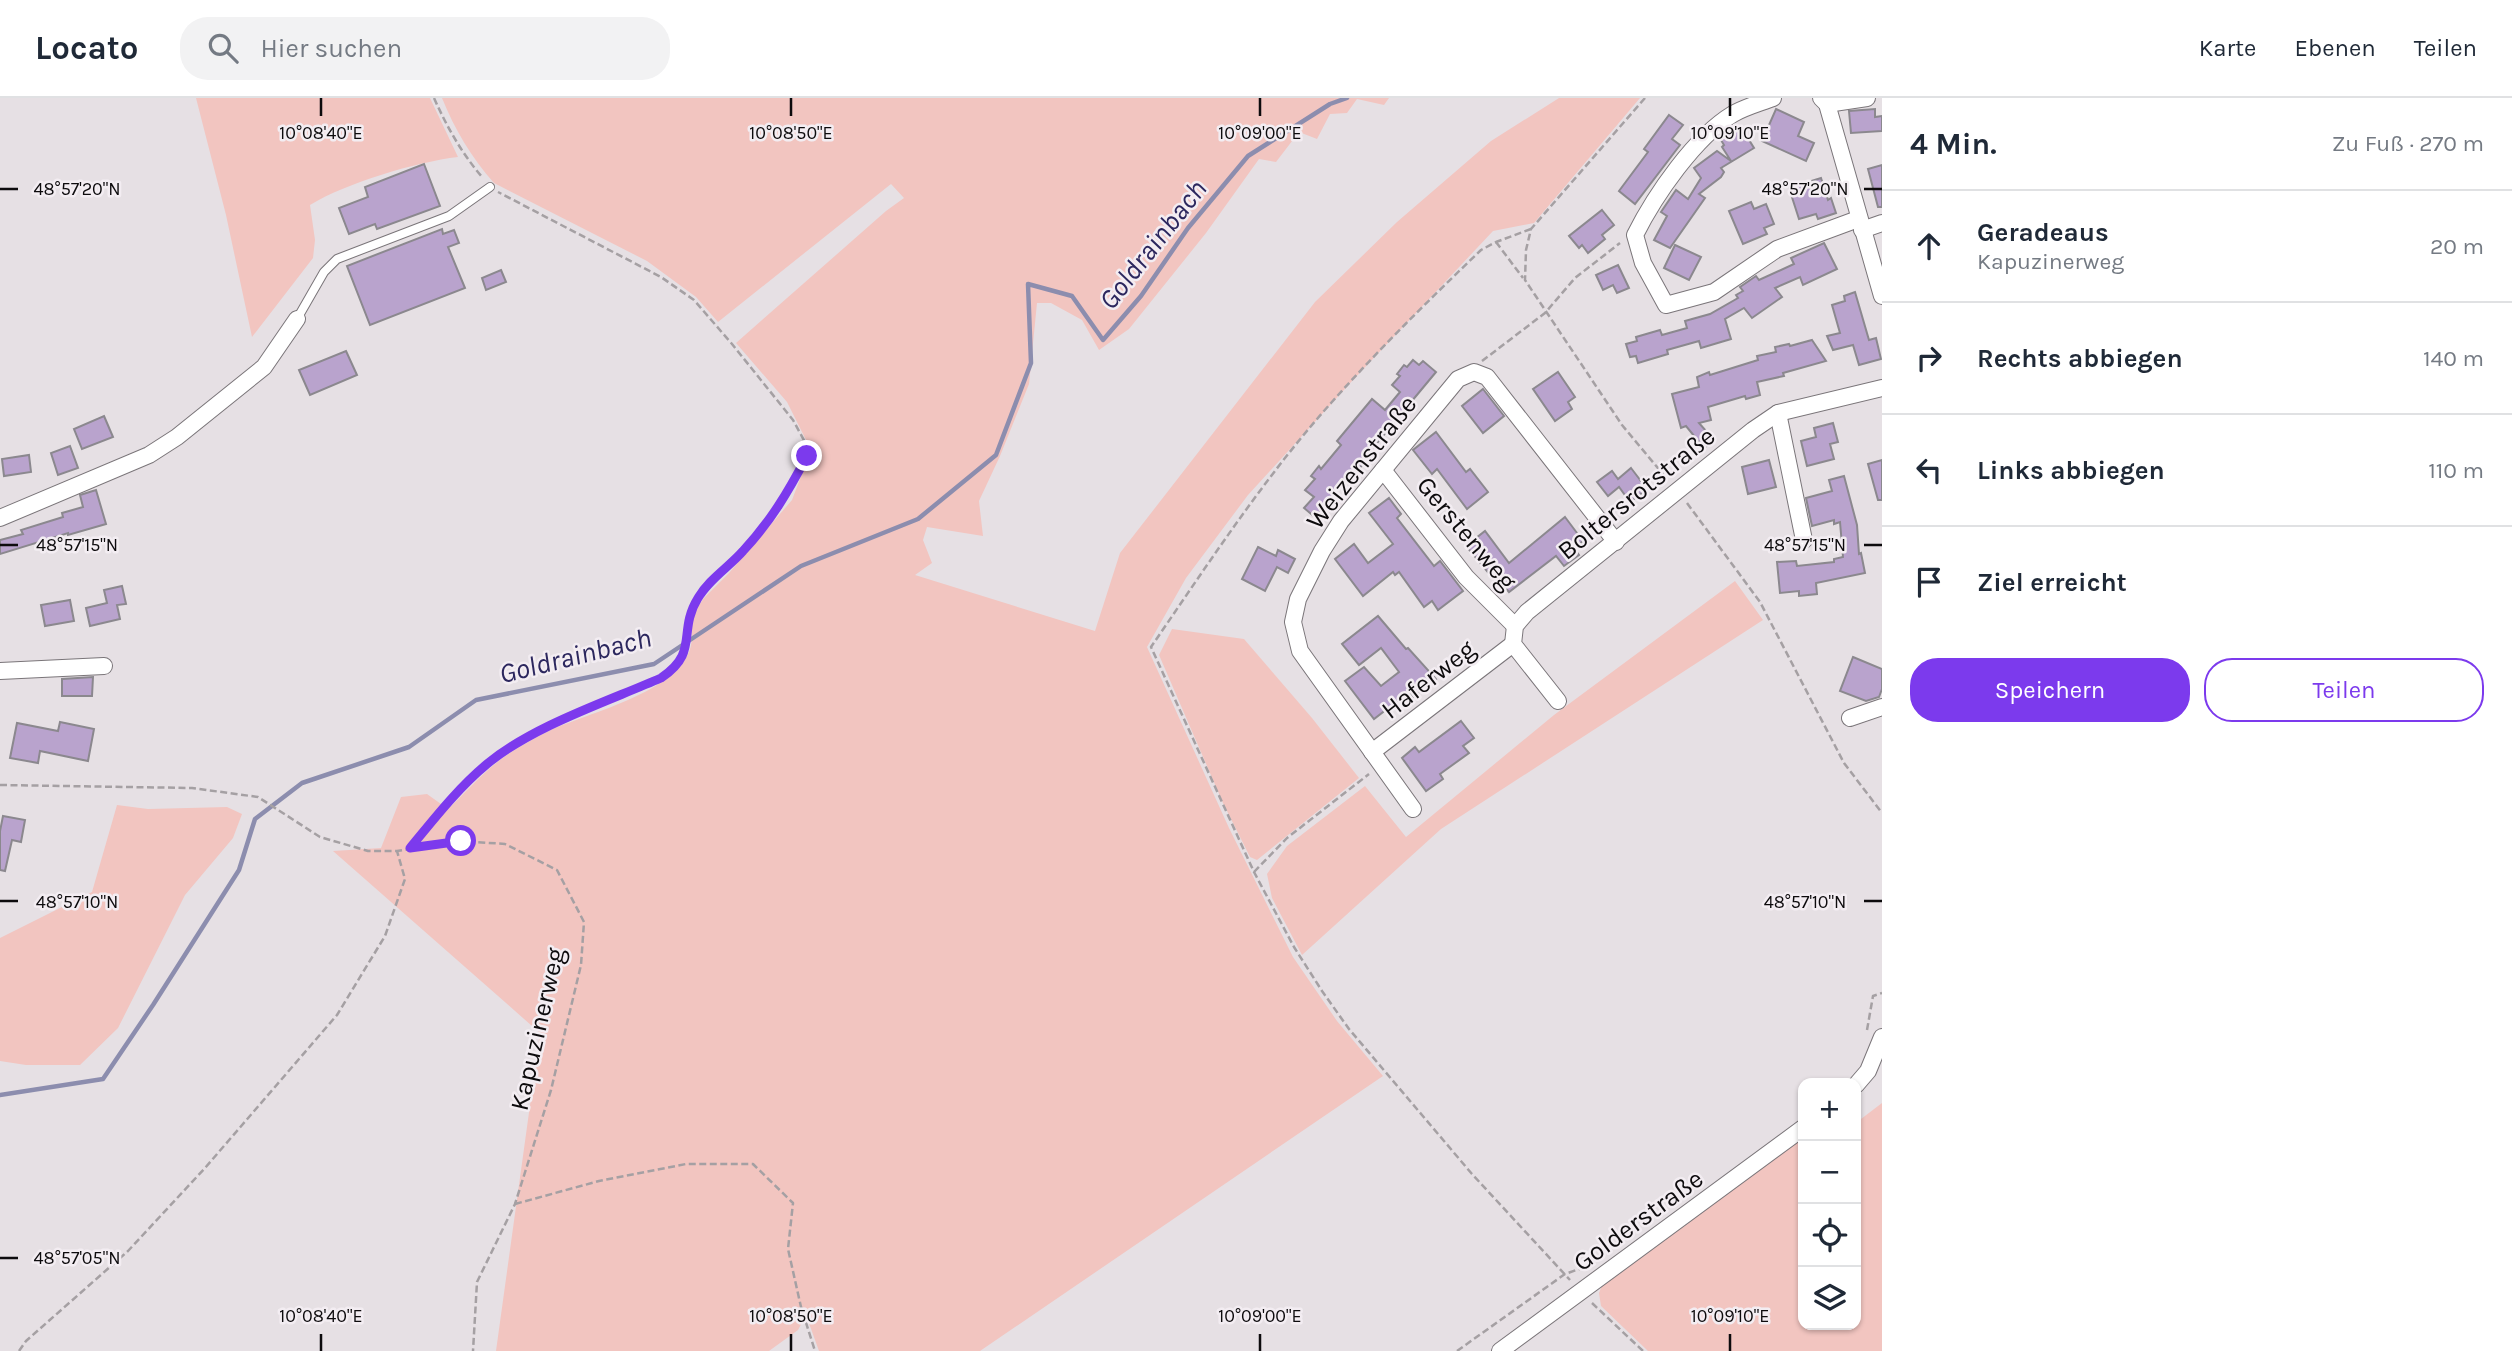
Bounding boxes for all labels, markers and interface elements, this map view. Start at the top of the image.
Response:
search box [180,17,670,80]
text: Locato [35,29,138,67]
icon: search [204,29,242,67]
text: Hier suchen [260,33,402,64]
text: Karte [2199,34,2256,62]
text: Ebenen [2294,34,2376,62]
text: Teilen [2414,34,2477,62]
text: 10°08'40"E [279,122,363,144]
text: 10°08'50"E [749,122,833,144]
text: 10°09'00"E [1218,122,1302,144]
text: 10°09'10"E [1691,122,1769,144]
text: 4 Min. [1910,126,1997,162]
text: Zu Fuß · 270 m [2332,130,2484,157]
water label: Goldrainbach [1092,173,1213,316]
text: 48°57'20"N [33,178,121,200]
text: 48°57'20"N [1761,178,1849,200]
text: Geradeaus [1977,217,2109,248]
icon: ahead [1910,227,1948,265]
text: 20 m [2430,233,2484,260]
text: Kapuzinerweg [1977,248,2124,275]
icon: right [1910,339,1948,377]
text: Rechts abbiegen [1977,343,2183,374]
text: 140 m [2423,345,2484,372]
street label: Weizenstraße [1300,389,1423,535]
street label: Boltersrotstraße [1551,420,1721,566]
route end [791,440,822,471]
icon: left [1910,451,1948,489]
text: Links abbiegen [1977,455,2165,486]
text: 110 m [2428,457,2484,484]
street label: Gerstenweg [1410,470,1523,597]
text: 48°57'15"N [36,534,118,556]
text: 48°57'15"N [1764,534,1846,556]
icon: arrive [1910,563,1948,601]
text: Ziel erreicht [1977,567,2127,598]
water label: Goldrainbach [496,621,655,690]
street label: Haferweg [1375,633,1482,726]
button: Speichern [1910,658,2190,722]
button: Teilen [2204,658,2484,722]
route start [445,825,476,856]
text: 48°57'10"N [36,891,118,913]
text: 48°57'10"N [1764,891,1846,913]
street label: Kapuzinerweg [504,944,571,1114]
map controls [1798,1078,1861,1330]
button: + [1798,1078,1861,1141]
button: − [1798,1141,1861,1204]
street label: Golderstraße [1567,1163,1709,1278]
button: locate [1798,1204,1861,1267]
text: 48°57'05"N [34,1247,120,1269]
button: layers [1798,1267,1861,1330]
text: 10°08'40"E [279,1305,363,1327]
text: 10°08'50"E [749,1305,833,1327]
text: 10°09'00"E [1218,1305,1302,1327]
text: 10°09'10"E [1691,1305,1769,1327]

